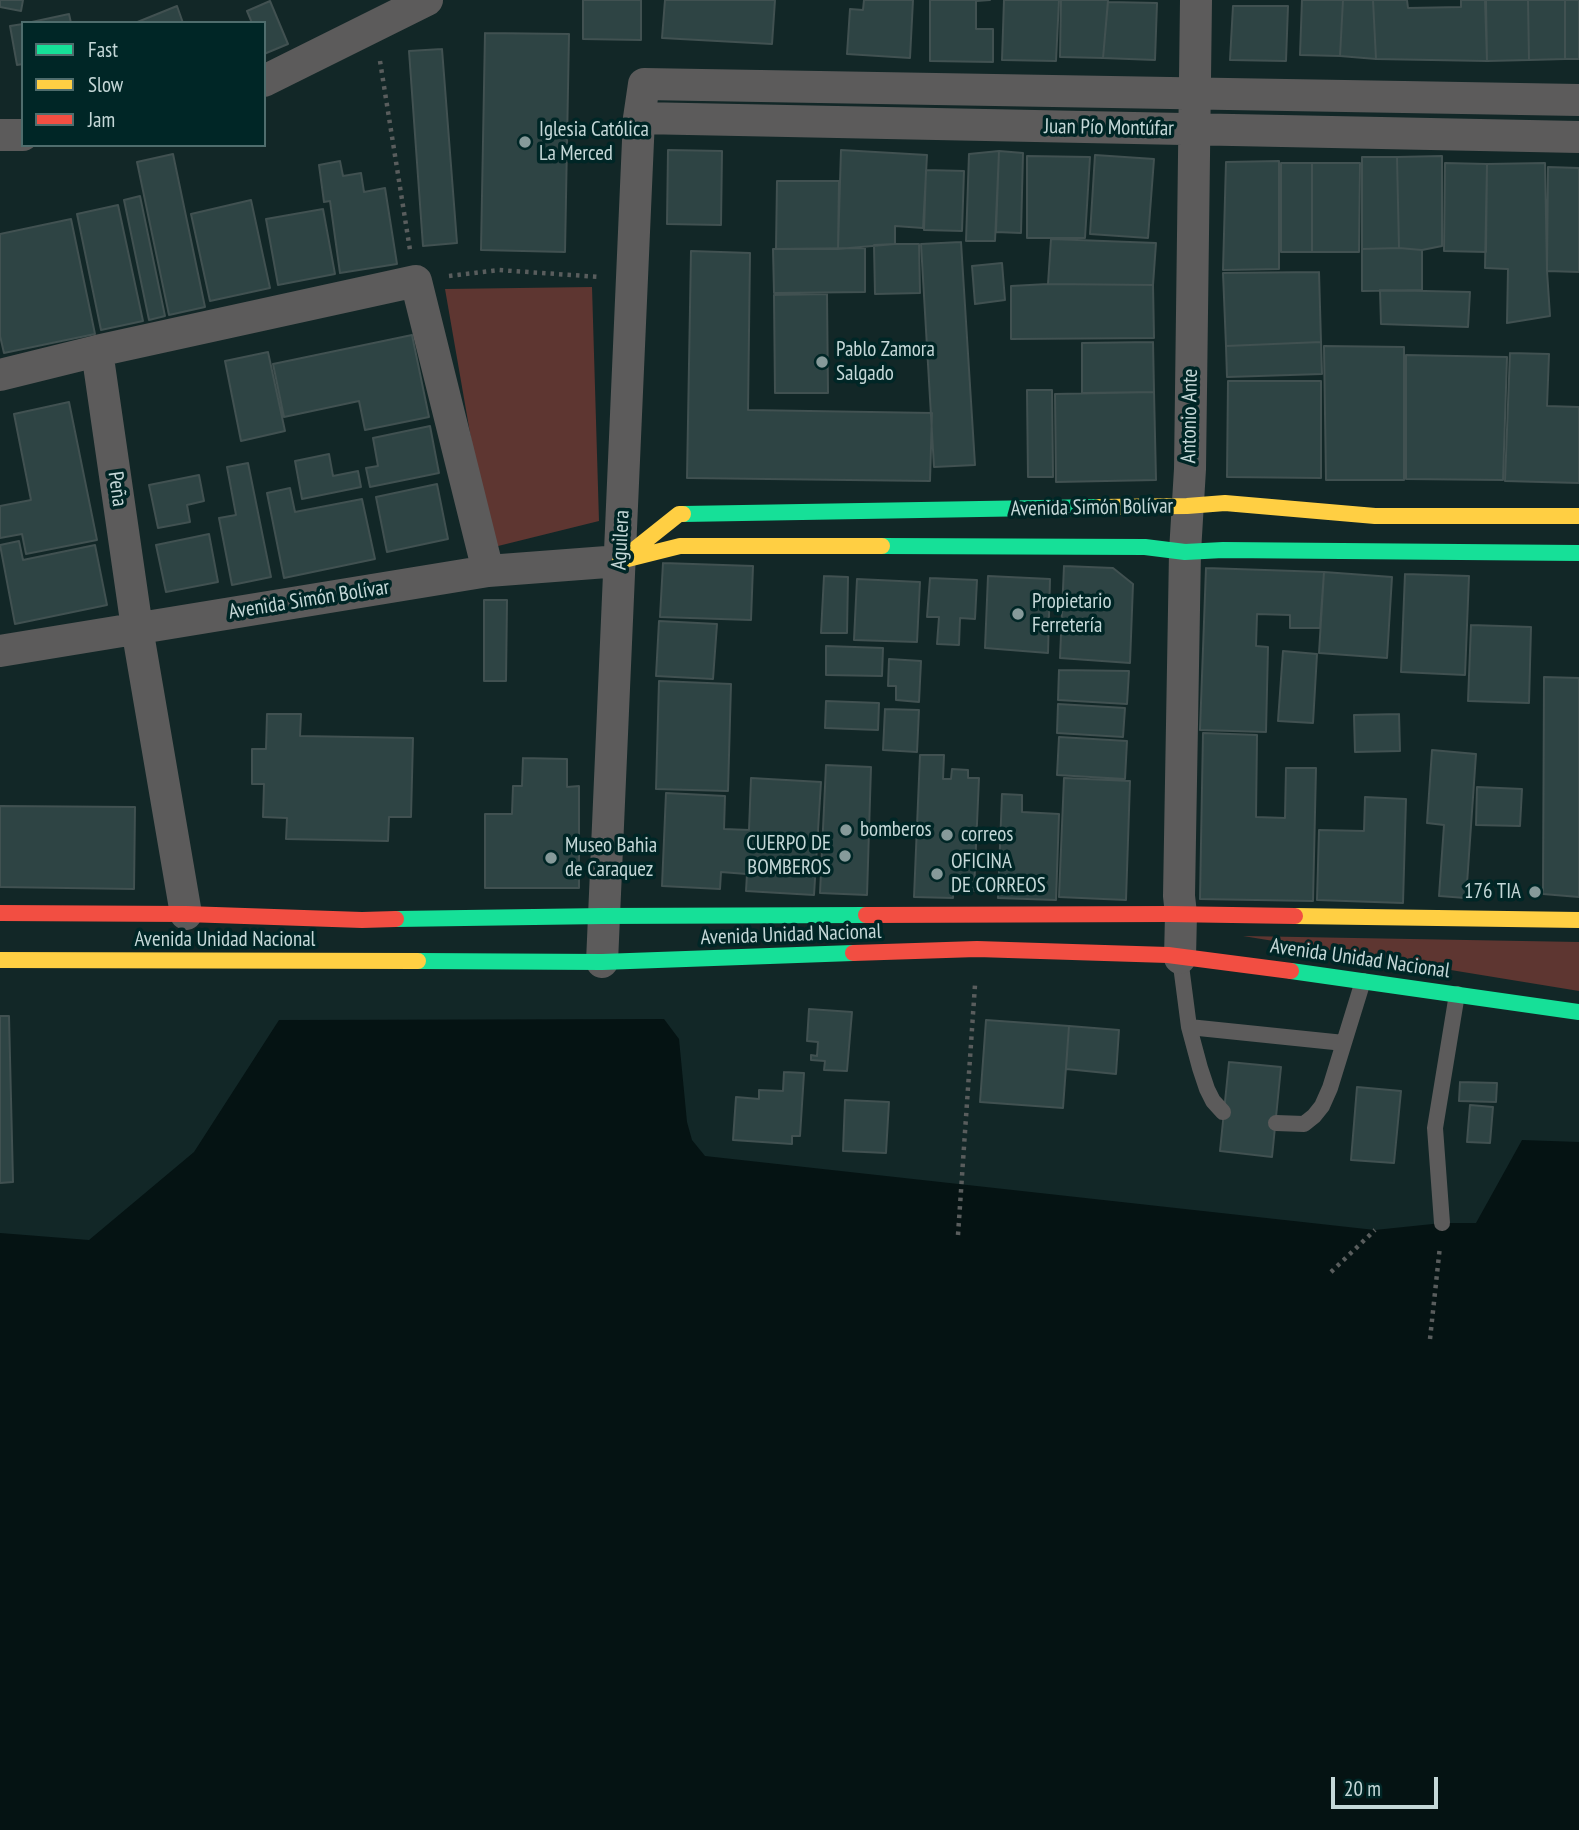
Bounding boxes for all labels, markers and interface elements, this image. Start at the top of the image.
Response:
legend [21,21,266,147]
text: Fast [88,36,118,63]
text: Slow [88,71,123,98]
text: Jam [88,106,115,133]
street label: Juan Pío Montúfar [1044,114,1174,142]
place label: Iglesia Católica La Merced [539,117,649,167]
marker: Iglesia Católica La Merced [517,134,533,150]
place label: Pablo Zamora Salgado [836,337,935,387]
marker: Pablo Zamora Salgado [814,354,830,370]
street label: Antonio Ante [1177,369,1203,463]
street label: Peña [102,470,132,508]
street label: Avenida Simón Bolívar [1011,494,1173,522]
street label: Aguilera [607,509,635,571]
street label: Avenida Simón Bolívar [227,575,391,625]
place label: Propietario Ferretería [1032,589,1112,639]
marker: Propietario Ferretería [1010,606,1026,622]
place label: bomberos [860,817,932,843]
marker: bomberos [838,822,854,838]
place label: correos [961,822,1013,848]
marker: correos [939,827,955,843]
place label: CUERPO DE BOMBEROS [746,831,831,881]
place label: Museo Bahia de Caraquez [565,833,657,883]
marker: CUERPO DE BOMBEROS [837,848,853,864]
place label: OFICINA DE CORREOS [951,849,1046,899]
marker: Museo Bahia de Caraquez [543,850,559,866]
marker: OFICINA DE CORREOS [929,866,945,882]
place label: 176 TIA [1464,879,1521,905]
marker: 176 TIA [1527,884,1543,900]
street label: Avenida Unidad Nacional [700,919,882,951]
street label: Avenida Unidad Nacional [135,927,315,953]
street label: Avenida Unidad Nacional [1269,934,1451,984]
scale bar [1334,1764,1441,1808]
text: 20 m [1344,1775,1381,1802]

